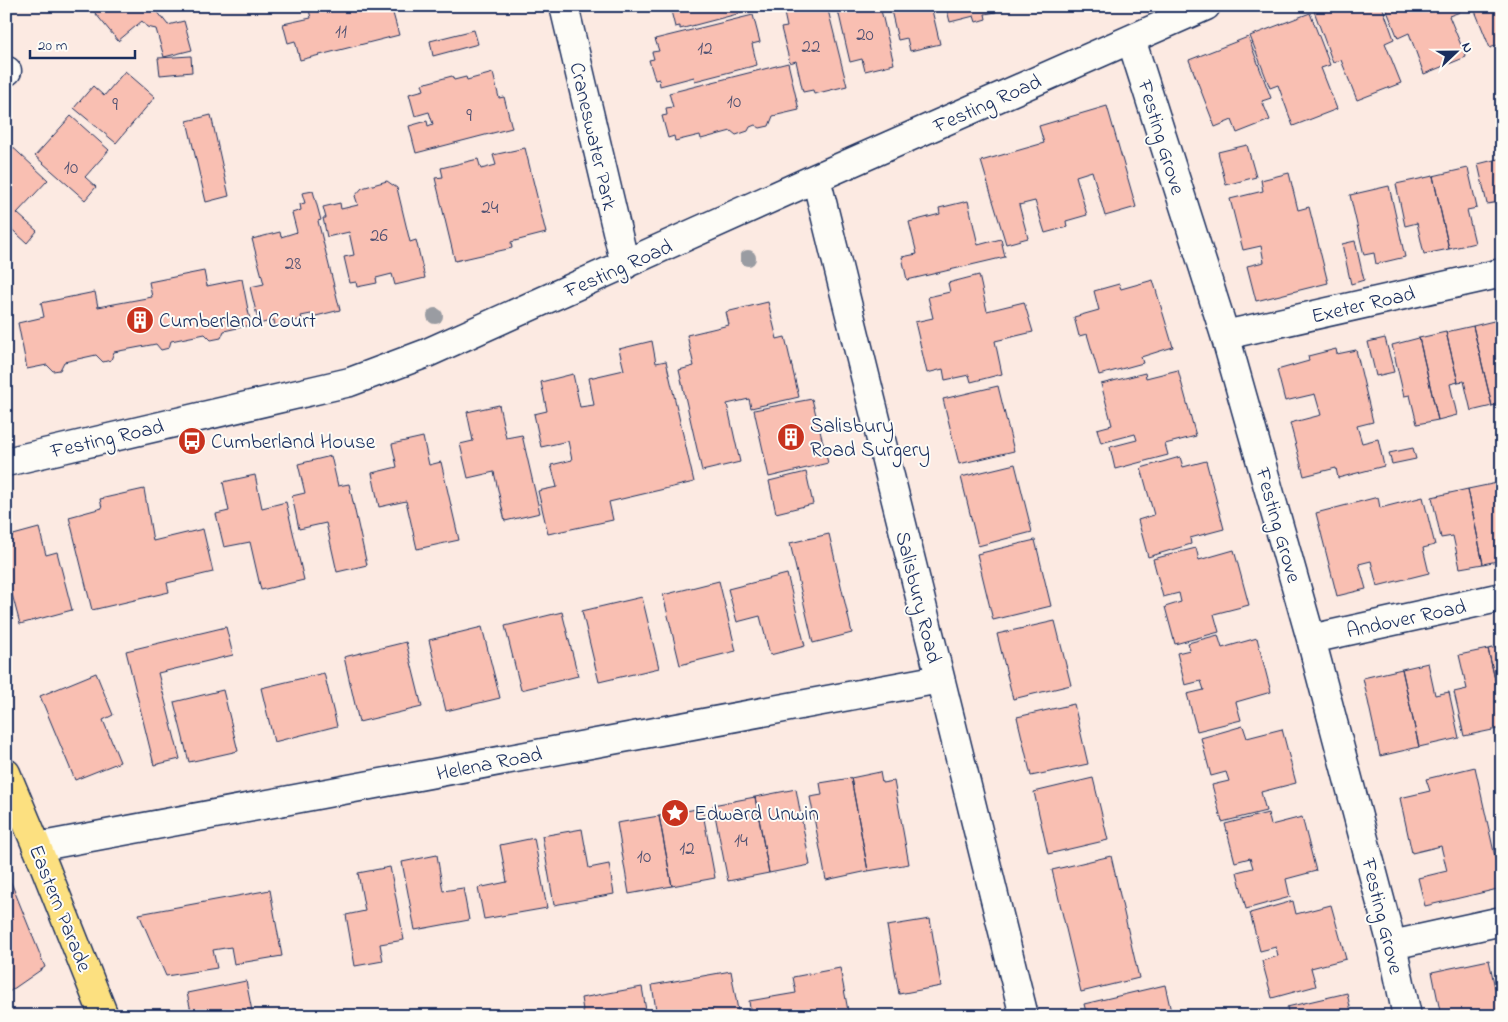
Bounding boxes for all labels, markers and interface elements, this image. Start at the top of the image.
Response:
house number: 11 [335,19,347,46]
house number: 20 [856,22,874,49]
scale bar [30,28,135,60]
north arrow [1430,28,1480,78]
house number: 22 [802,34,820,61]
text: 20 m [38,35,68,57]
house number: 12 [697,36,713,63]
text: N [1455,39,1478,56]
street label: Craneswater Park [560,59,624,214]
street label: Festing Road [928,68,1048,144]
street label: Festing Grove [1126,76,1192,200]
house number: 10 [727,89,741,116]
house number: 9 [112,92,118,119]
house number: 9 [466,103,472,130]
house number: 10 [64,155,78,182]
house number: 24 [481,195,499,222]
house number: 26 [370,223,388,250]
street label: Festing Road [559,233,679,309]
house number: 28 [285,251,301,278]
street label: Exeter Road [1309,279,1418,332]
building icon: Cumberland Court [125,305,155,335]
place label: Cumberland Court [159,307,316,337]
street label: Festing Road [47,412,168,470]
place label: Salisbury Road Surgery [810,412,930,468]
building icon: Salisbury Road Surgery [776,422,806,452]
bus stop icon: Cumberland House [177,426,207,456]
place label: Cumberland House [211,428,376,458]
street label: Festing Grove [1244,464,1308,588]
street label: Salisbury Road [884,528,948,667]
street label: Andover Road [1344,593,1469,647]
street label: Helena Road [434,740,545,790]
place icon: Edward Unwin [660,798,690,828]
place label: Edward Unwin [694,800,819,830]
house number: 14 [734,828,748,855]
house number: 12 [679,836,695,863]
street label: Eastern Parade [20,841,98,977]
house number: 10 [637,844,651,871]
street label: Festing Grove [1350,854,1410,979]

